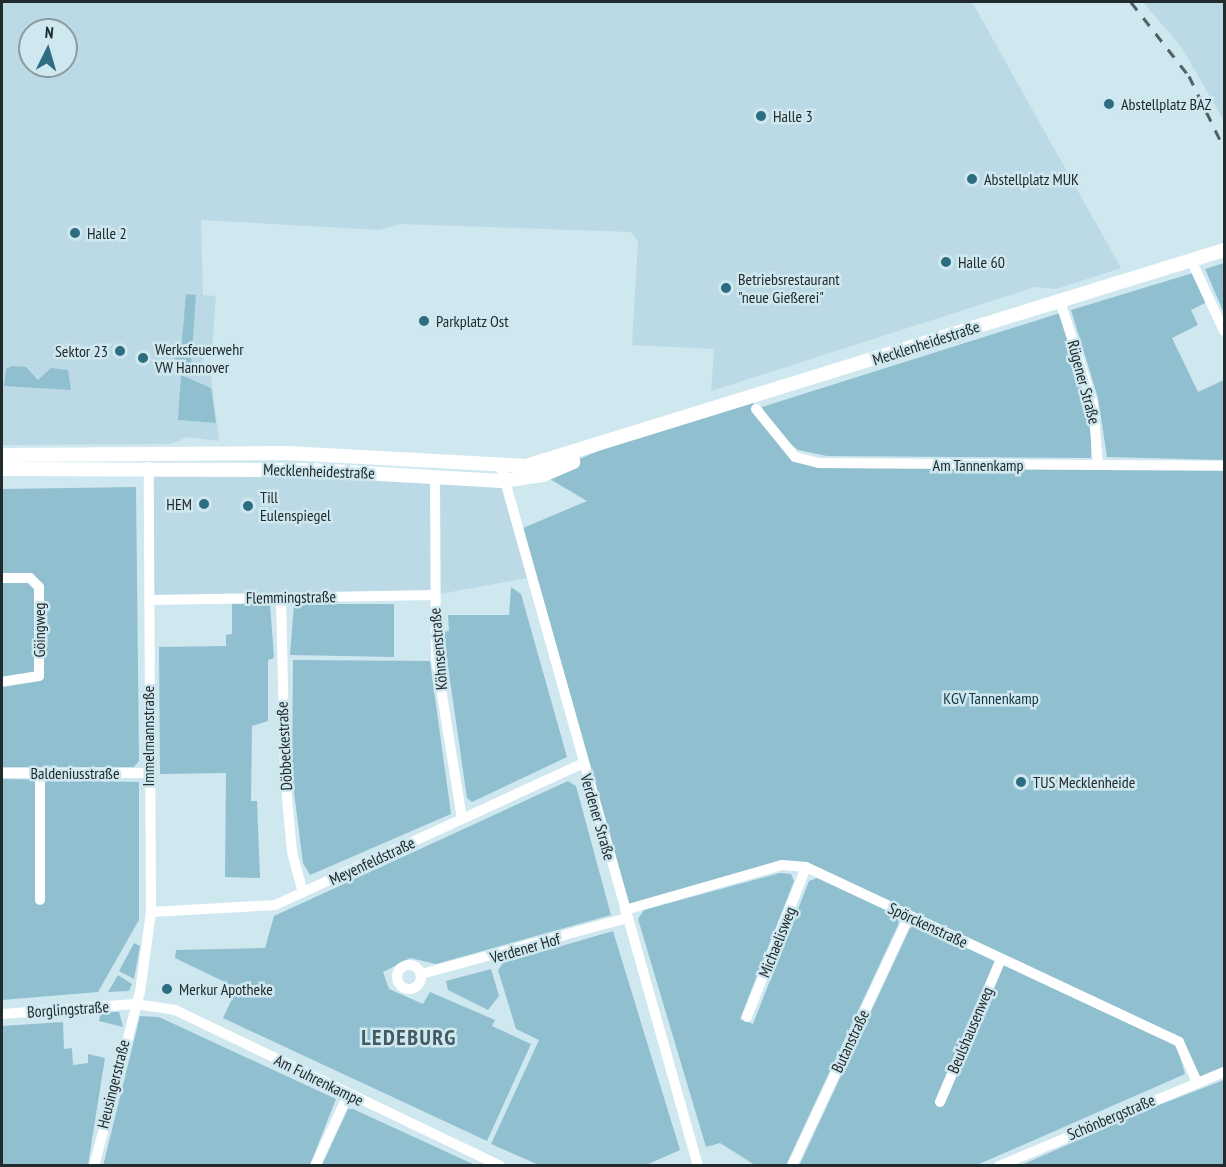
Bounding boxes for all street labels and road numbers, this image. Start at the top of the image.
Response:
street label: Mecklenheidestraße [870,317,982,369]
street label: Rügener Straße [1064,338,1104,426]
street label: Am Tannenkamp [932,455,1024,475]
street label: Mecklenheidestraße [263,459,375,483]
street label: Flemmingstraße [246,587,336,607]
street label: Göingweg [29,603,49,657]
street label: Köhnsenstraße [425,607,451,691]
street label: Immelmannstraße [138,686,158,786]
street label: Döbbeckestraße [272,701,296,791]
street label: Baldeniusstraße [30,763,120,783]
street label: Verdener Straße [577,772,619,862]
street label: Meyenfeldstraße [326,833,418,889]
street label: Spörckenstraße [885,898,971,952]
street label: Michaelisweg [754,904,800,980]
street label: Verdener Hof [488,929,562,967]
street label: Beulshausenweg [943,984,997,1076]
street label: Borglingstraße [26,997,110,1021]
street label: Butanstraße [827,1006,873,1076]
street label: Heusingerstraße [93,1038,133,1130]
street label: Am Fuhrenkampe [271,1050,367,1110]
street label: Schönbergstraße [1064,1090,1158,1144]

